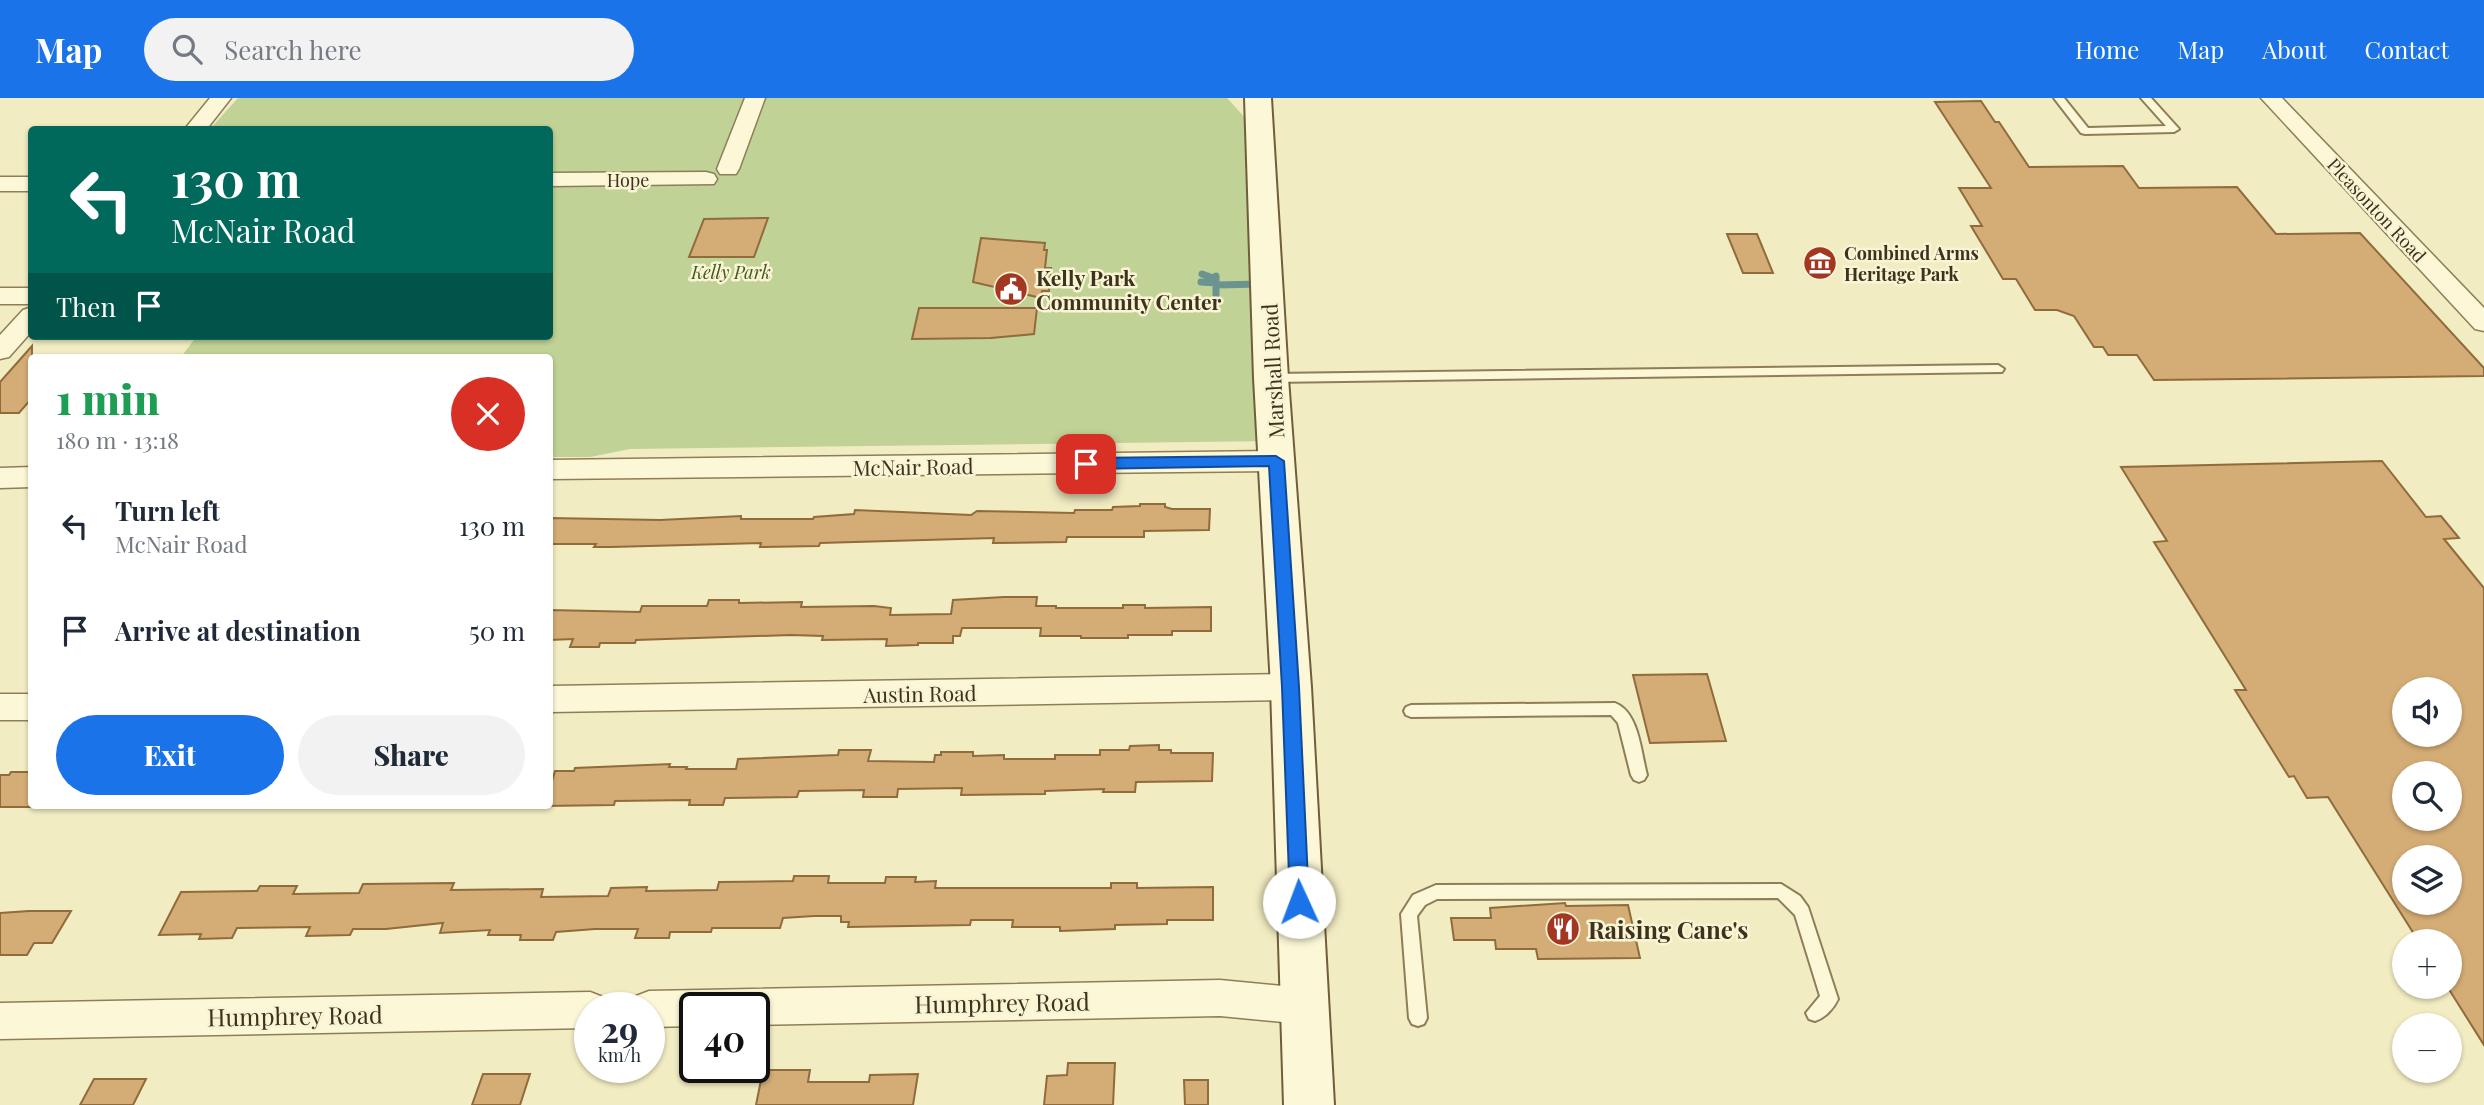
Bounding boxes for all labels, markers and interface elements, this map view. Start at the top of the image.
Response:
search box [144,18,634,81]
text: Map [35,27,102,71]
icon: search [168,30,206,68]
text: Search here [224,32,362,67]
text: Home [2075,33,2139,65]
text: Map [2177,33,2224,65]
text: About [2262,33,2326,65]
text: Contact [2364,33,2449,65]
text: 130 m [171,145,301,210]
street label: Pleasonton Road [2322,153,2432,268]
icon: left [56,154,147,245]
street label: Hope [607,168,649,192]
text: McNair Road [171,208,355,251]
place label: Combined Arms Heritage Park [1844,241,1979,286]
museum icon: Combined Arms Heritage Park [1801,244,1839,282]
park label: Kelly Park [690,260,771,284]
place label: Kelly Park Community Center [1036,263,1221,315]
public building icon: Kelly Park Community Center [992,270,1030,308]
icon: arrive [130,287,168,325]
text: Then [56,289,116,324]
street label: Marshall Road [1254,303,1290,439]
text: 1 min [56,370,160,426]
button: close [451,377,525,451]
text: 180 m · 13:18 [56,424,179,455]
pin [1056,434,1116,494]
icon: arrive [1067,445,1105,483]
street label: McNair Road [852,451,974,481]
text: Turn left [115,493,220,528]
icon: left [56,507,94,545]
text: 130 m [459,508,525,543]
text: McNair Road [115,528,248,559]
icon: arrive [56,612,94,650]
text: Arrive at destination [115,613,361,648]
text: 50 m [469,613,525,648]
map controls [2392,677,2462,1083]
button: sound [2392,677,2462,747]
street label: Austin Road [862,678,977,708]
button: Exit [56,715,284,795]
button: Share [298,715,525,795]
button: search [2392,761,2462,831]
button: layers [2392,845,2462,915]
position arrow [1262,865,1336,939]
restaurant icon: Raising Cane's [1544,910,1582,948]
place label: Raising Cane's [1588,913,1748,945]
button: + [2392,929,2462,999]
street label: Humphrey Road [914,984,1090,1020]
speed limit sign: 40 [679,992,770,1083]
street label: Humphrey Road [207,997,383,1033]
text: 29 [601,1005,638,1052]
button: − [2392,1013,2462,1083]
text: km/h [598,1043,641,1067]

